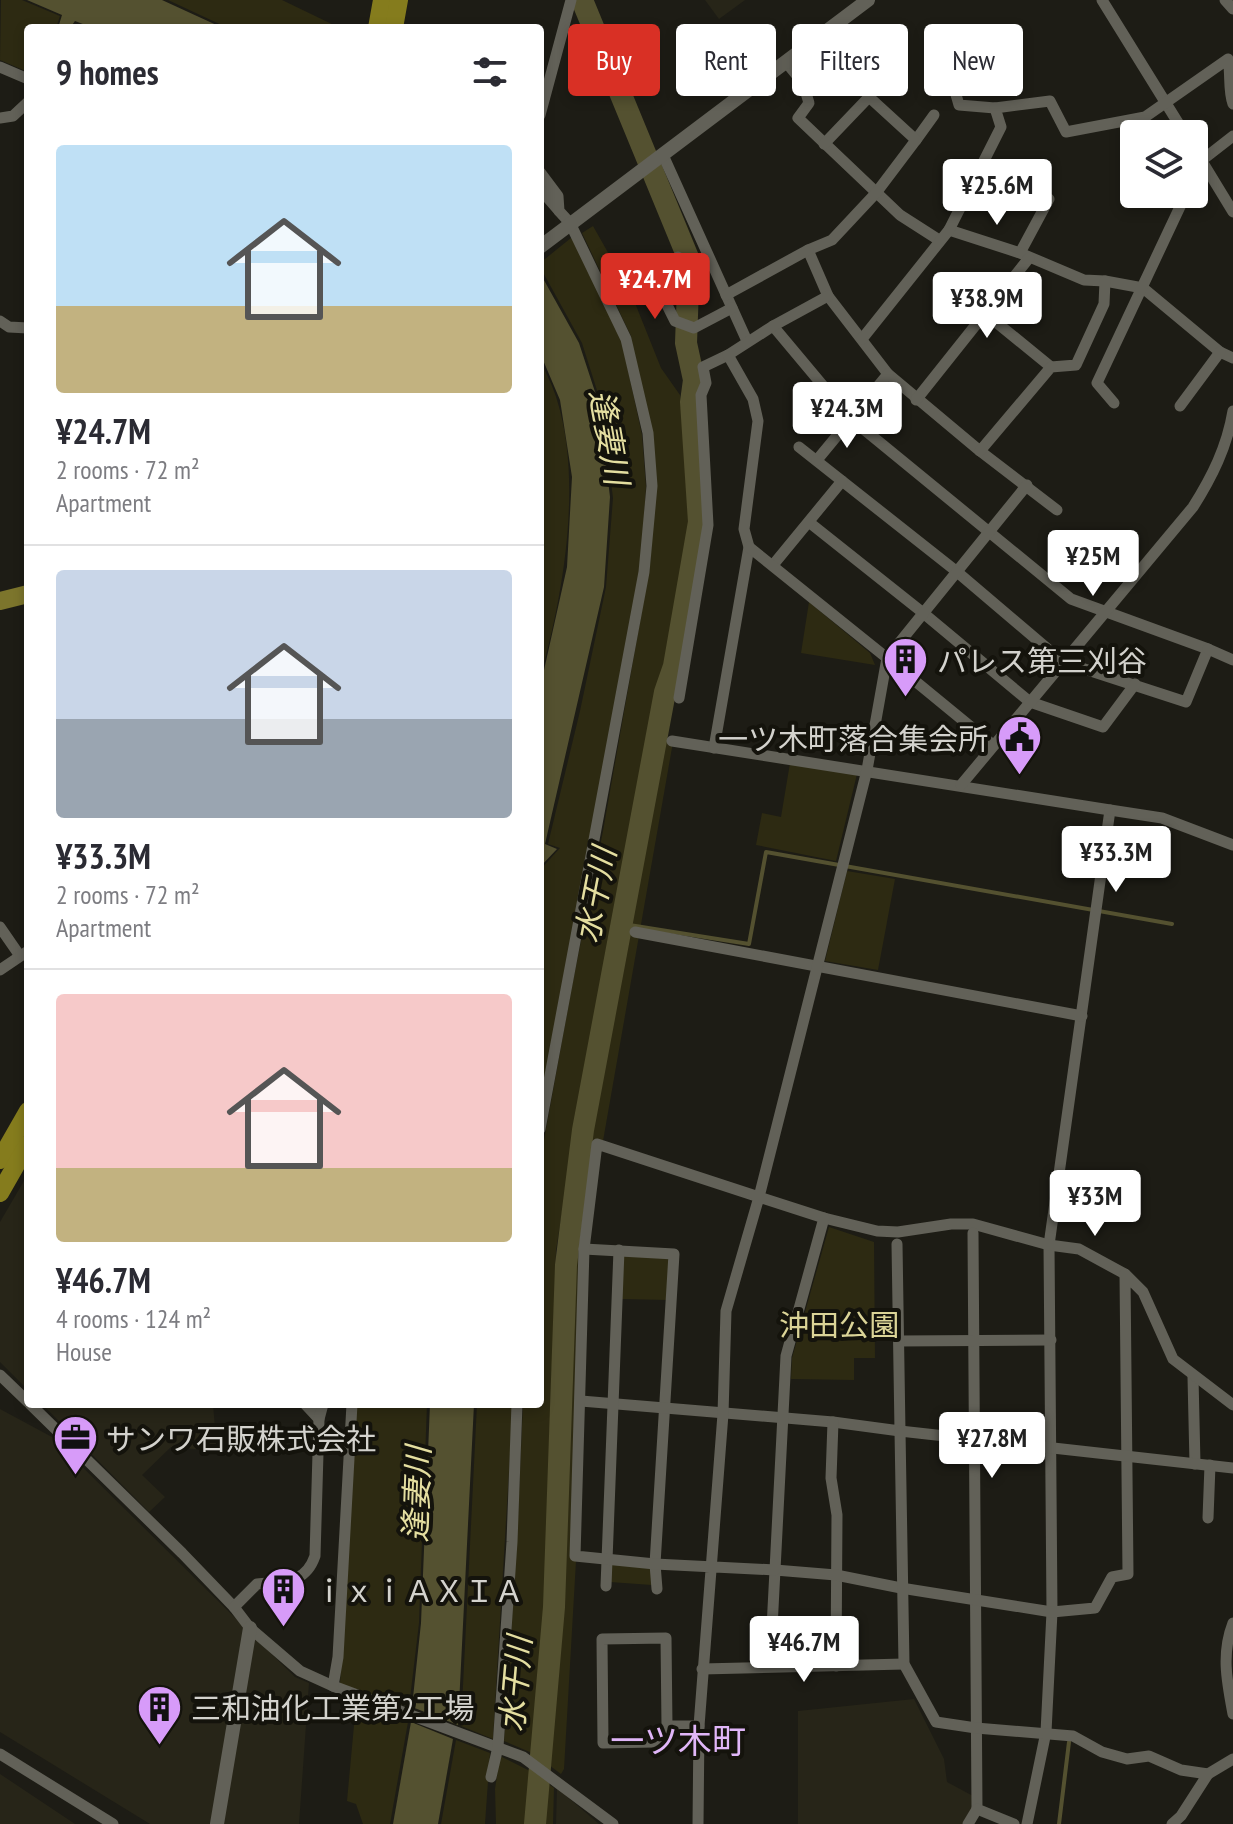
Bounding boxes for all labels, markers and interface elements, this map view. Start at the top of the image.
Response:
chip: Buy [568,24,660,96]
chip: Rent [676,24,776,96]
chip: Filters [792,24,908,96]
chip: New [924,24,1023,96]
text: 9 homes [56,50,159,94]
icon: filters [468,50,512,94]
map controls [1120,120,1208,208]
button: layers [1120,120,1208,208]
pin: ¥25.6M [932,159,1062,227]
text: ¥25.6M [961,168,1033,201]
icon: home [212,197,356,341]
pin: ¥24.7M [590,253,720,321]
text: ¥24.7M [619,262,691,295]
pin: ¥38.9M [922,272,1052,340]
text: ¥38.9M [951,281,1023,314]
pin: ¥24.3M [782,382,912,450]
water label: 逢妻川 [581,386,640,491]
text: ¥24.3M [811,391,883,424]
text: ¥24.7M [56,409,151,453]
text: 2 rooms · 72 m² [56,453,200,486]
text: Apartment [56,486,151,519]
pin: ¥25M [1046,530,1140,598]
text: ¥25M [1066,539,1120,572]
icon: home [212,622,356,766]
building icon: パレス第三刈谷 [882,636,930,699]
place label: パレス第三刈谷 [937,641,1147,680]
public building icon: 一ツ木町落合集会所 [995,714,1043,777]
place label: 一ツ木町落合集会所 [718,719,988,758]
pin: ¥33.3M [1051,826,1181,894]
text: ¥33.3M [56,834,151,878]
text: ¥33.3M [1080,835,1152,868]
water label: 水干川 [565,841,625,946]
text: 2 rooms · 72 m² [56,878,200,911]
text: Apartment [56,911,151,944]
icon: home [212,1046,356,1190]
pin: ¥33M [1048,1170,1142,1238]
text: ¥33M [1068,1179,1122,1212]
text: ¥46.7M [56,1258,151,1302]
text: 4 rooms · 124 m² [56,1302,211,1335]
park label: 沖田公園 [779,1305,899,1344]
text: House [56,1335,112,1368]
pin: ¥27.8M [927,1412,1057,1480]
office icon: サンワ石販株式会社 [51,1414,99,1477]
place label: サンワ石販株式会社 [106,1419,376,1458]
text: ¥27.8M [957,1421,1027,1454]
water label: 逢妻川 [393,1442,439,1543]
building icon: ｉｘｉＡＸＩＡ [259,1566,307,1629]
place label: ｉｘｉＡＸＩＡ [314,1571,524,1610]
pin: ¥46.7M [739,1616,869,1684]
text: ¥46.7M [768,1625,840,1658]
water label: 水干川 [490,1631,540,1734]
building icon: 三和油化工業第2工場 [136,1683,184,1746]
place label: 三和油化工業第2工場 [191,1688,475,1727]
district label: 一ツ木町 [610,1718,746,1762]

